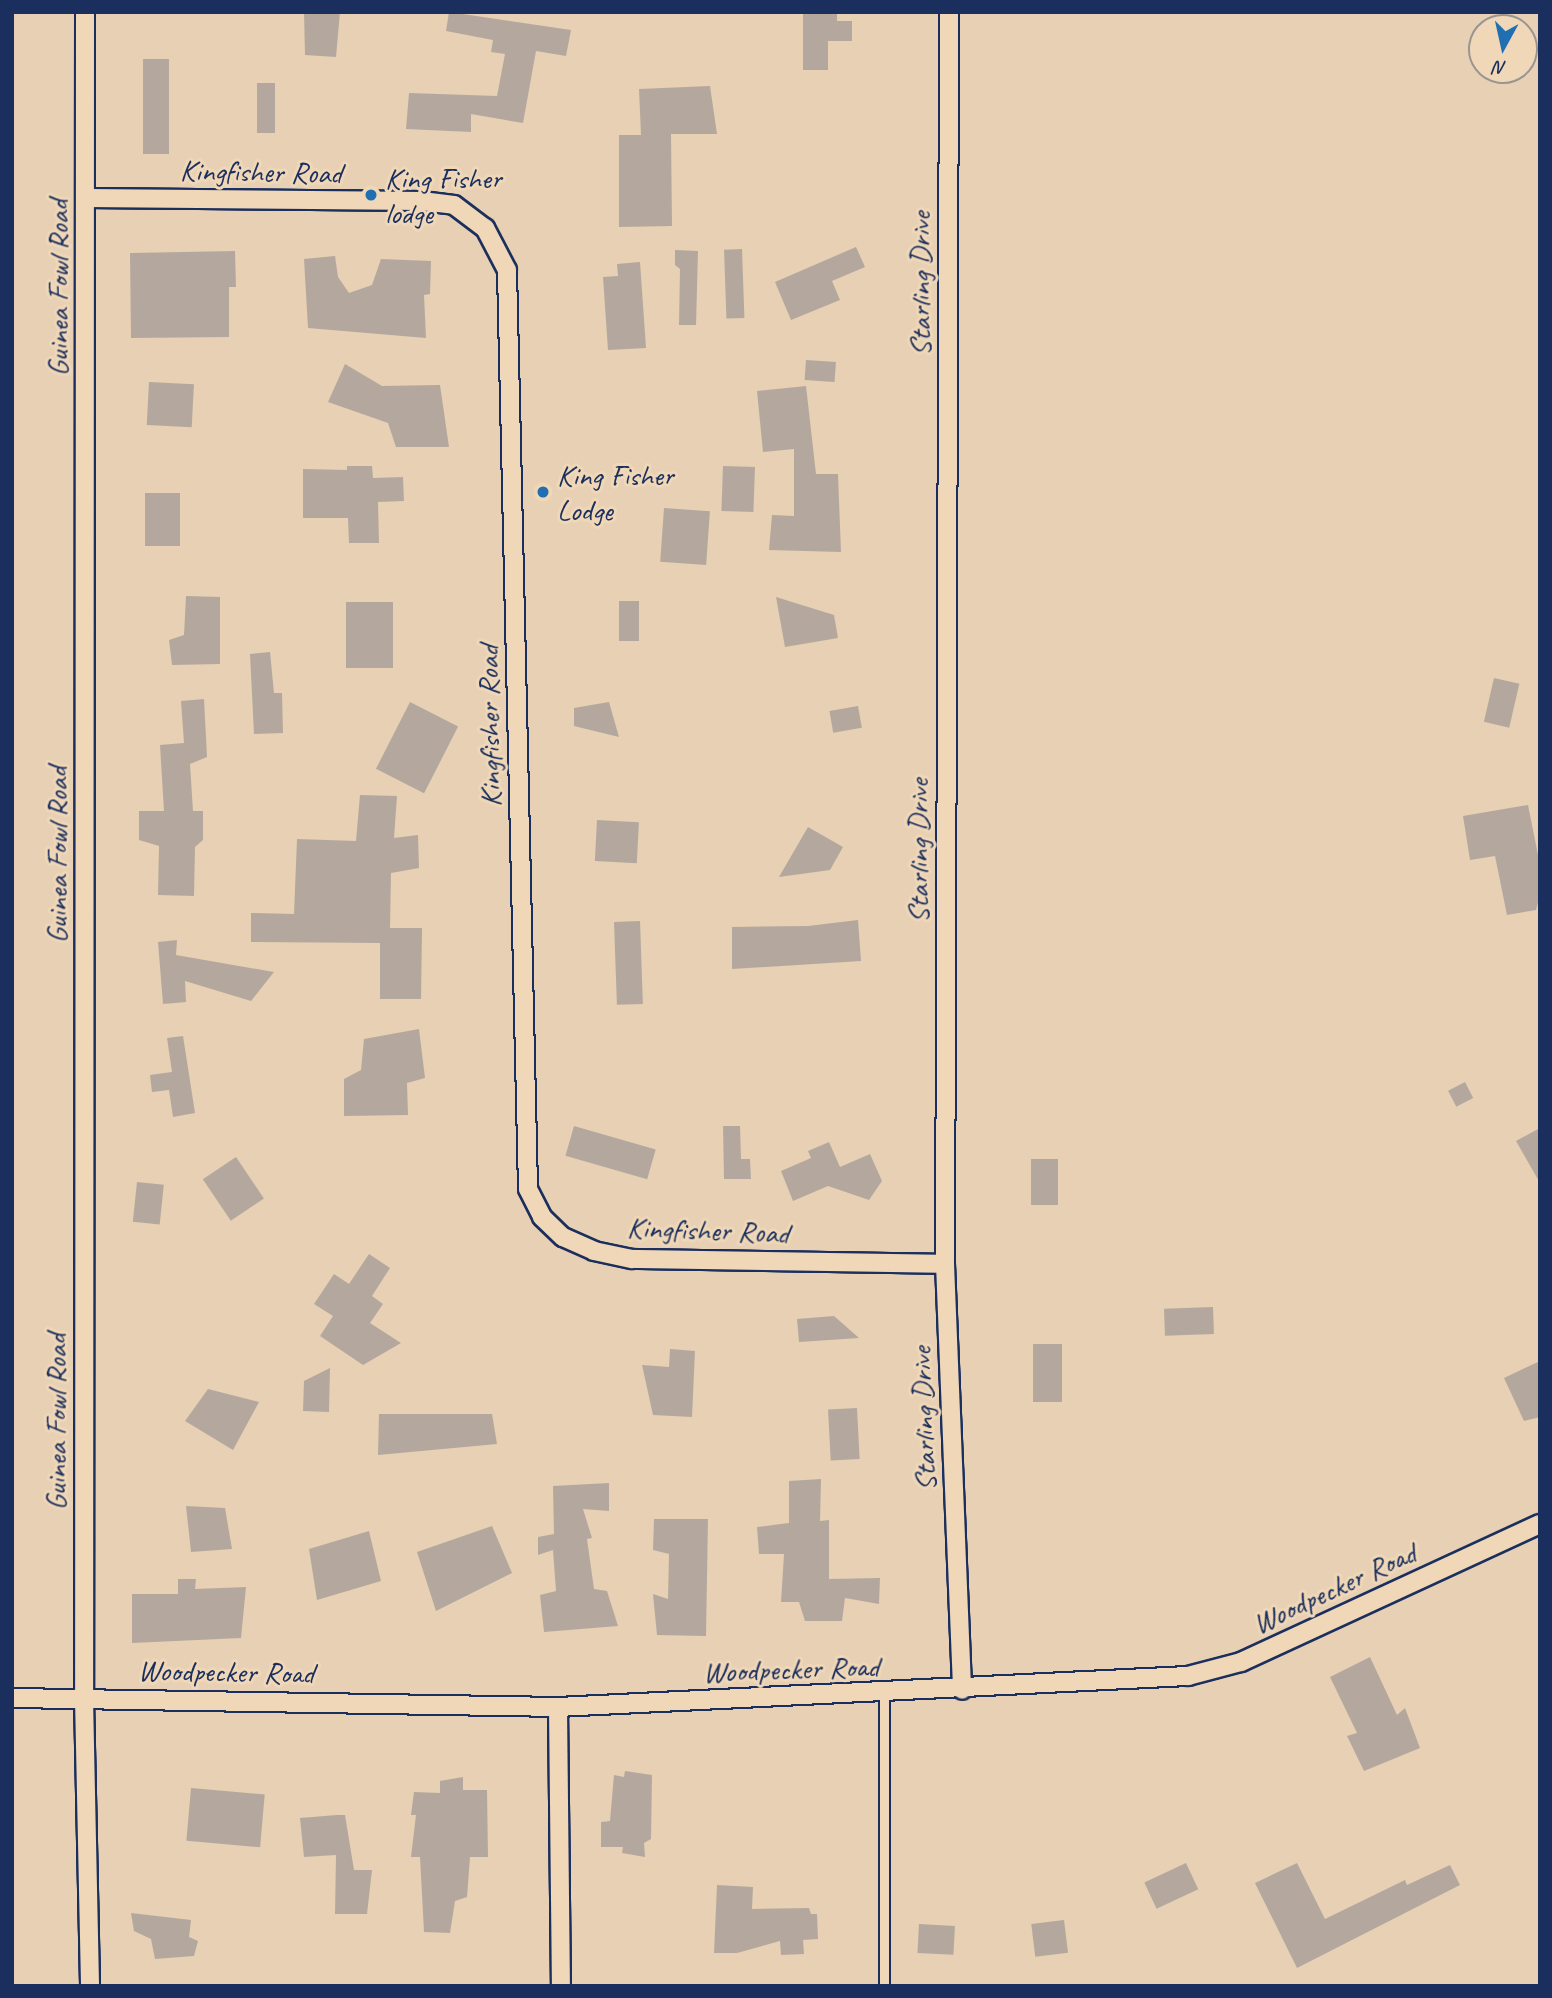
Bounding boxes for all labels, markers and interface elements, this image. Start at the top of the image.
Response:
north arrow [1468,14,1538,84]
text: N [1493,55,1508,81]
street label: Kingfisher Road [180,153,342,191]
place label: King Fisher lodge [385,160,501,230]
marker: King Fisher lodge [363,187,379,203]
street label: Guinea Fowl Road [40,200,76,376]
street label: Starling Drive [902,212,938,356]
place label: King Fisher Lodge [557,457,673,528]
marker: King Fisher Lodge [535,484,551,500]
street label: Kingfisher Road [470,645,508,807]
street label: Guinea Fowl Road [39,767,75,943]
street label: Starling Drive [900,779,936,923]
street label: Kingfisher Road [627,1209,789,1251]
street label: Guinea Fowl Road [38,1334,74,1510]
street label: Starling Drive [902,1346,944,1492]
street label: Woodpecker Road [1247,1534,1421,1642]
street label: Woodpecker Road [702,1648,880,1690]
street label: Woodpecker Road [138,1652,314,1692]

